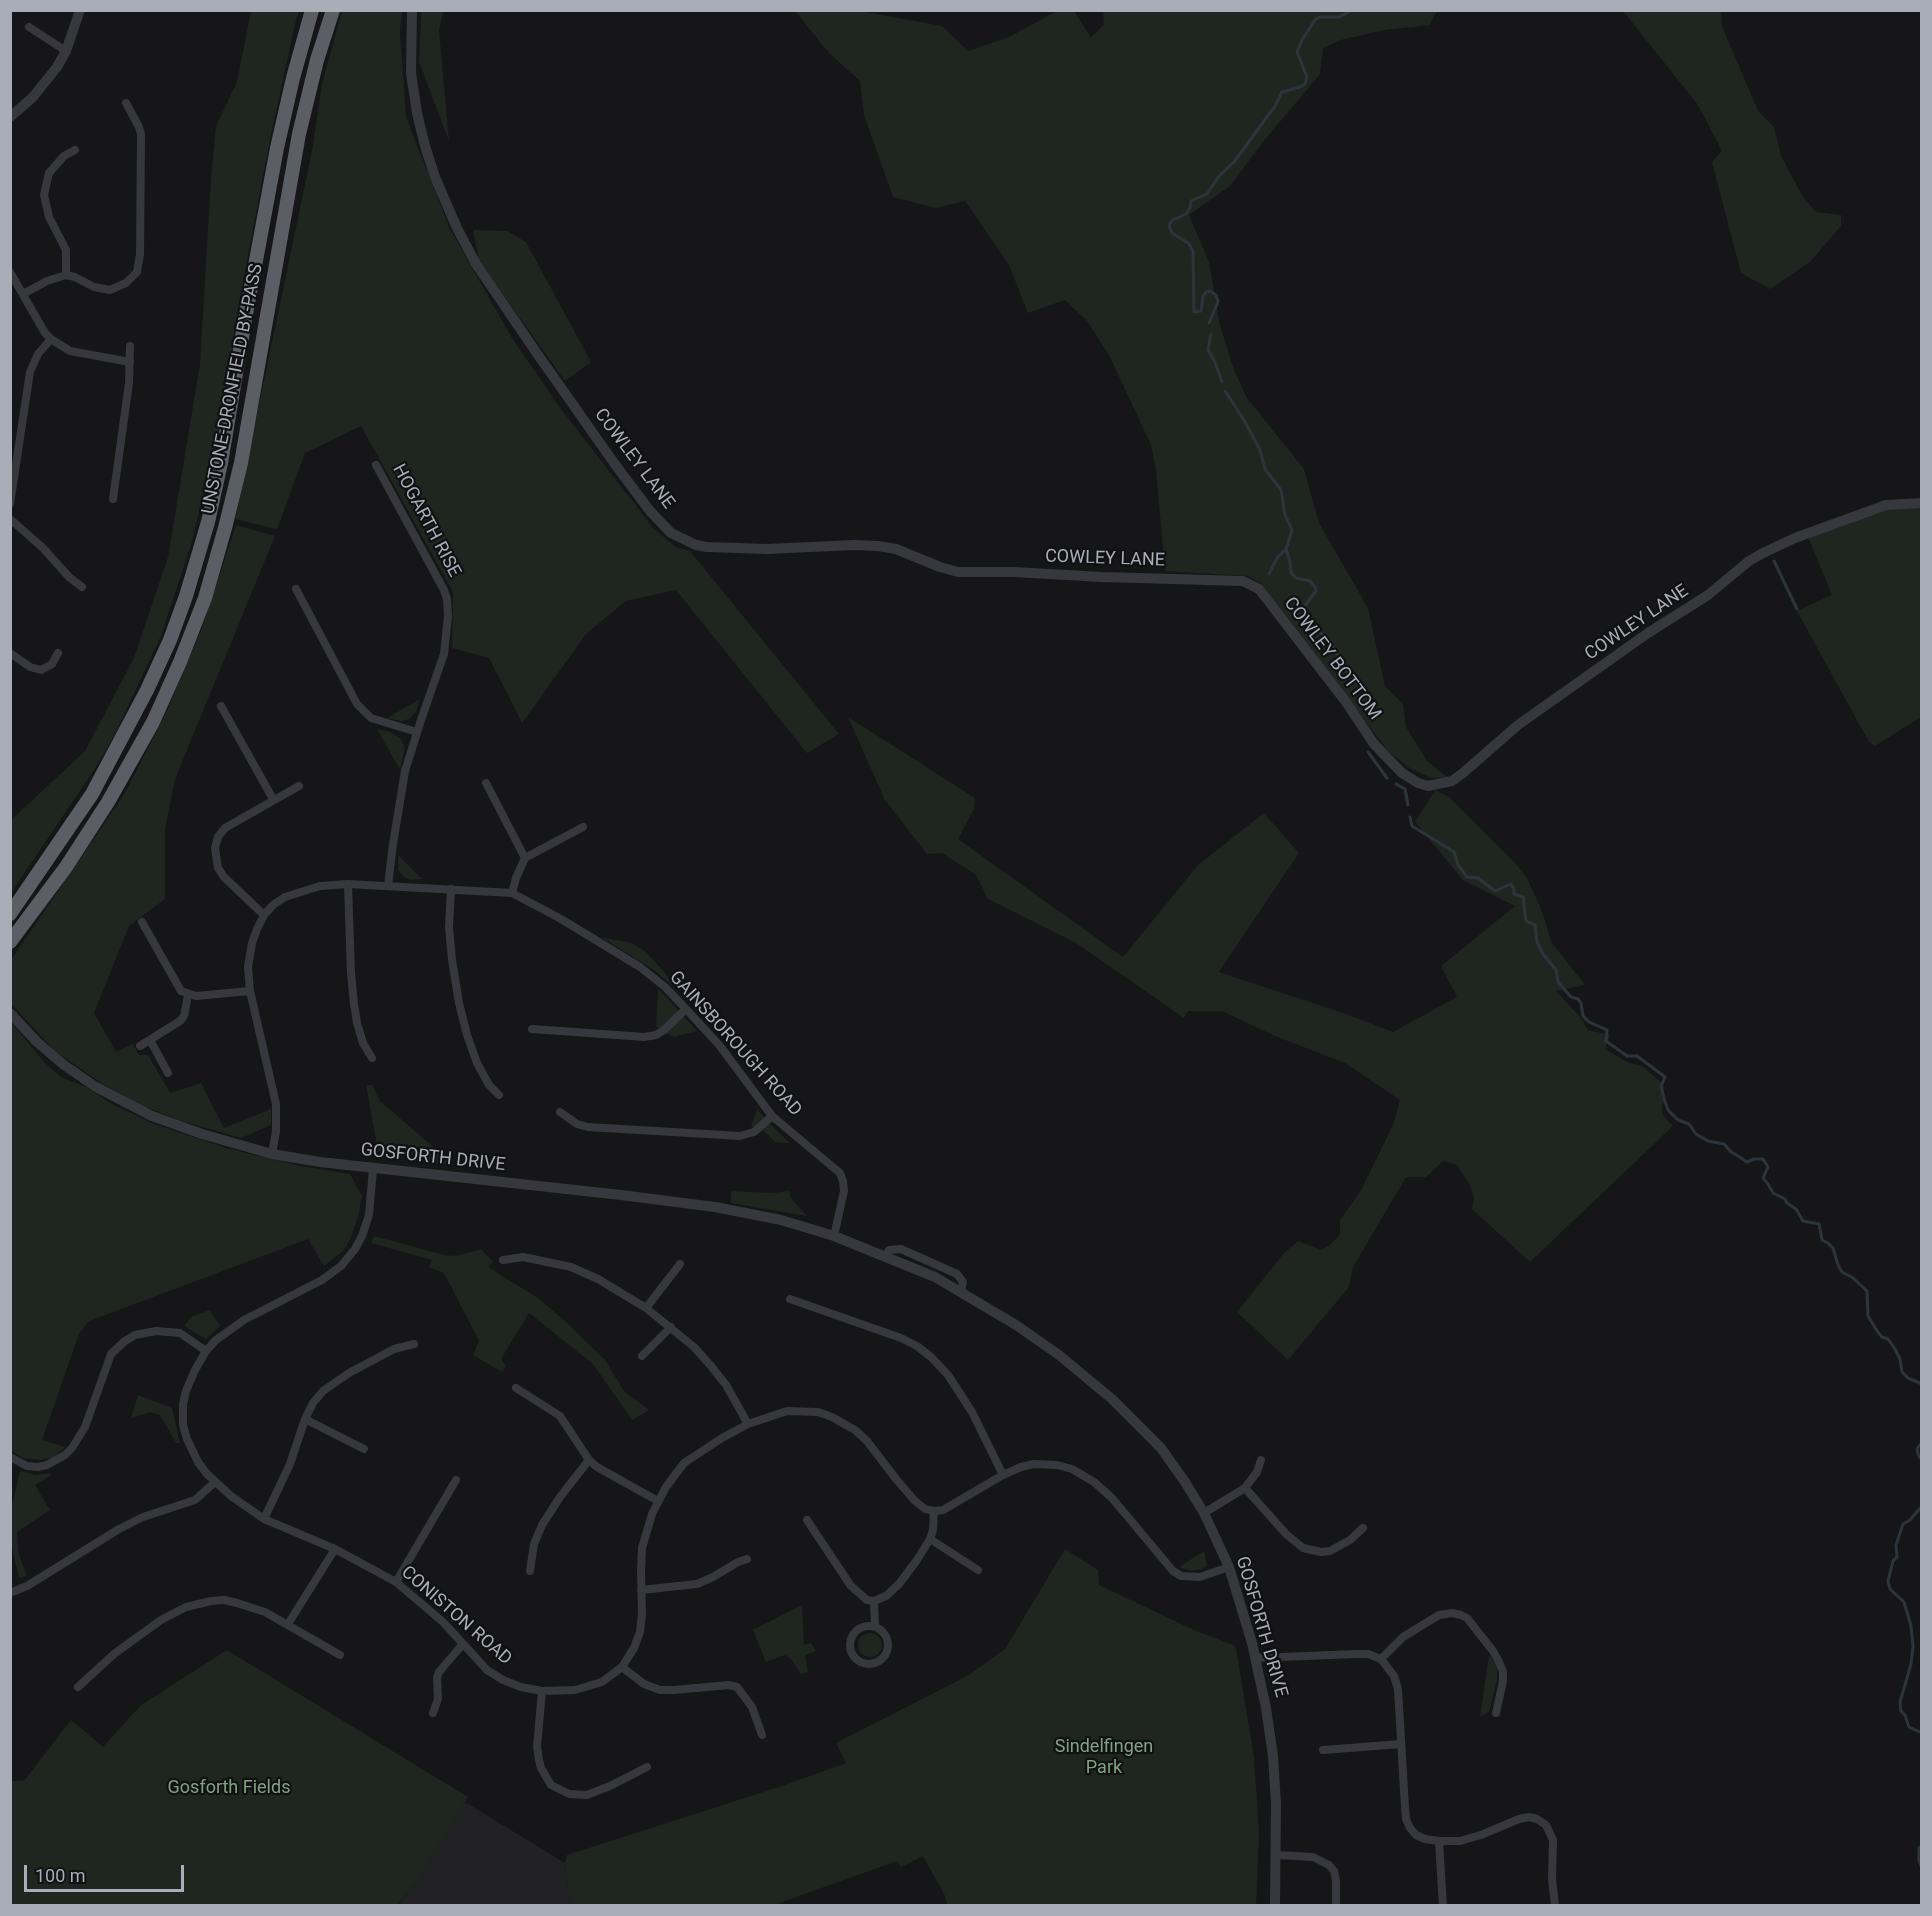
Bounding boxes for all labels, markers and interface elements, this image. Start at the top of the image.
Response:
street label: UNSTONE-DRONFIELD BY-PASS [198,262,268,516]
street label: COWLEY LANE [589,405,679,513]
street label: HOGARTH RISE [387,461,465,581]
street label: COWLEY LANE [1045,546,1165,572]
street label: COWLEY LANE [1581,581,1693,665]
street label: COWLEY BOTTOM [1279,593,1385,725]
street label: GAINSBOROUGH ROAD [664,967,806,1121]
street label: GOSFORTH DRIVE [359,1140,507,1176]
street label: GOSFORTH DRIVE [1231,1554,1291,1700]
street label: CONISTON ROAD [396,1562,516,1670]
park label: Sindelfingen Park [1055,1736,1153,1778]
park label: Gosforth Fields [168,1777,290,1799]
scale bar [27,1853,188,1891]
text: 100 m [35,1865,86,1886]

